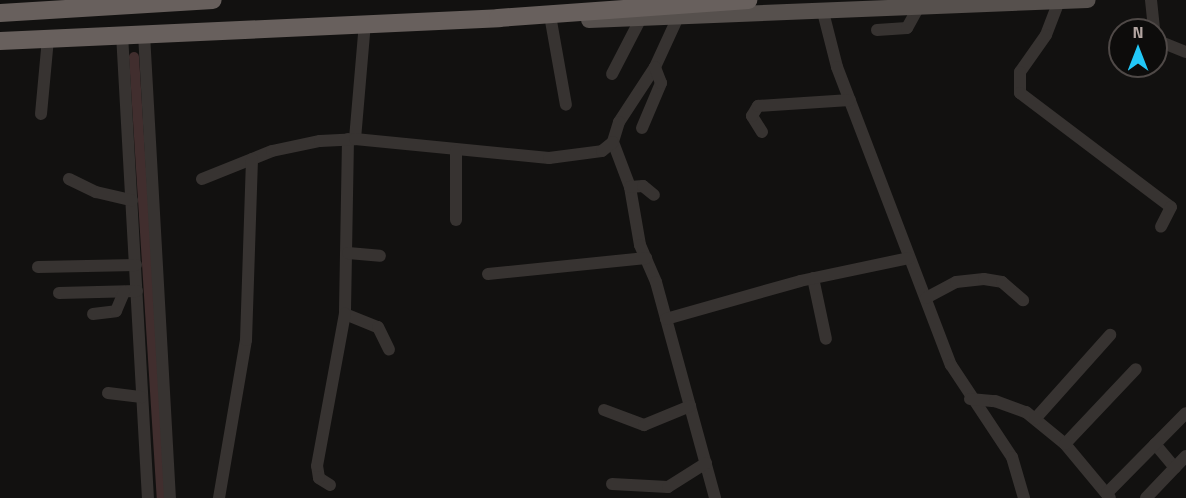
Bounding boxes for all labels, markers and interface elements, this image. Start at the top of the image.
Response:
north arrow [1108,18,1168,78]
text: N [1132,20,1144,44]

